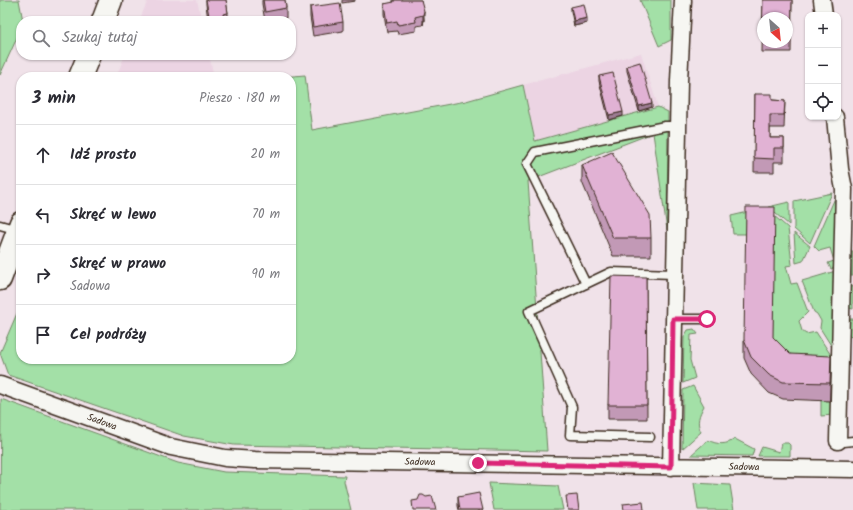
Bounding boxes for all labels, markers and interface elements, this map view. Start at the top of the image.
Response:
north arrow [757,12,793,48]
map controls [805,12,841,120]
button: + [805,12,841,48]
search box [16,16,296,60]
text: Szukaj tutaj [62,26,137,50]
icon: search [30,27,52,49]
button: − [805,48,841,84]
button: locate [805,84,841,120]
text: 3 min [32,85,76,112]
text: Pieszo · 180 m [199,88,280,109]
text: Idź prosto [70,143,136,167]
icon: ahead [32,144,54,166]
text: 20 m [250,144,280,165]
text: Skręć w lewo [70,203,156,227]
icon: left [32,204,54,226]
text: 70 m [252,204,280,225]
text: Skręć w prawo [70,252,166,276]
icon: right [32,264,54,286]
text: 90 m [252,264,280,285]
text: Sadowa [70,276,110,297]
route start [698,310,716,328]
text: Cel podróży [70,323,146,347]
icon: arrive [32,324,54,346]
street label: Sadowa [85,409,120,435]
street label: Sadowa [404,454,436,470]
route end [469,454,487,472]
street label: Sadowa [728,459,760,475]

